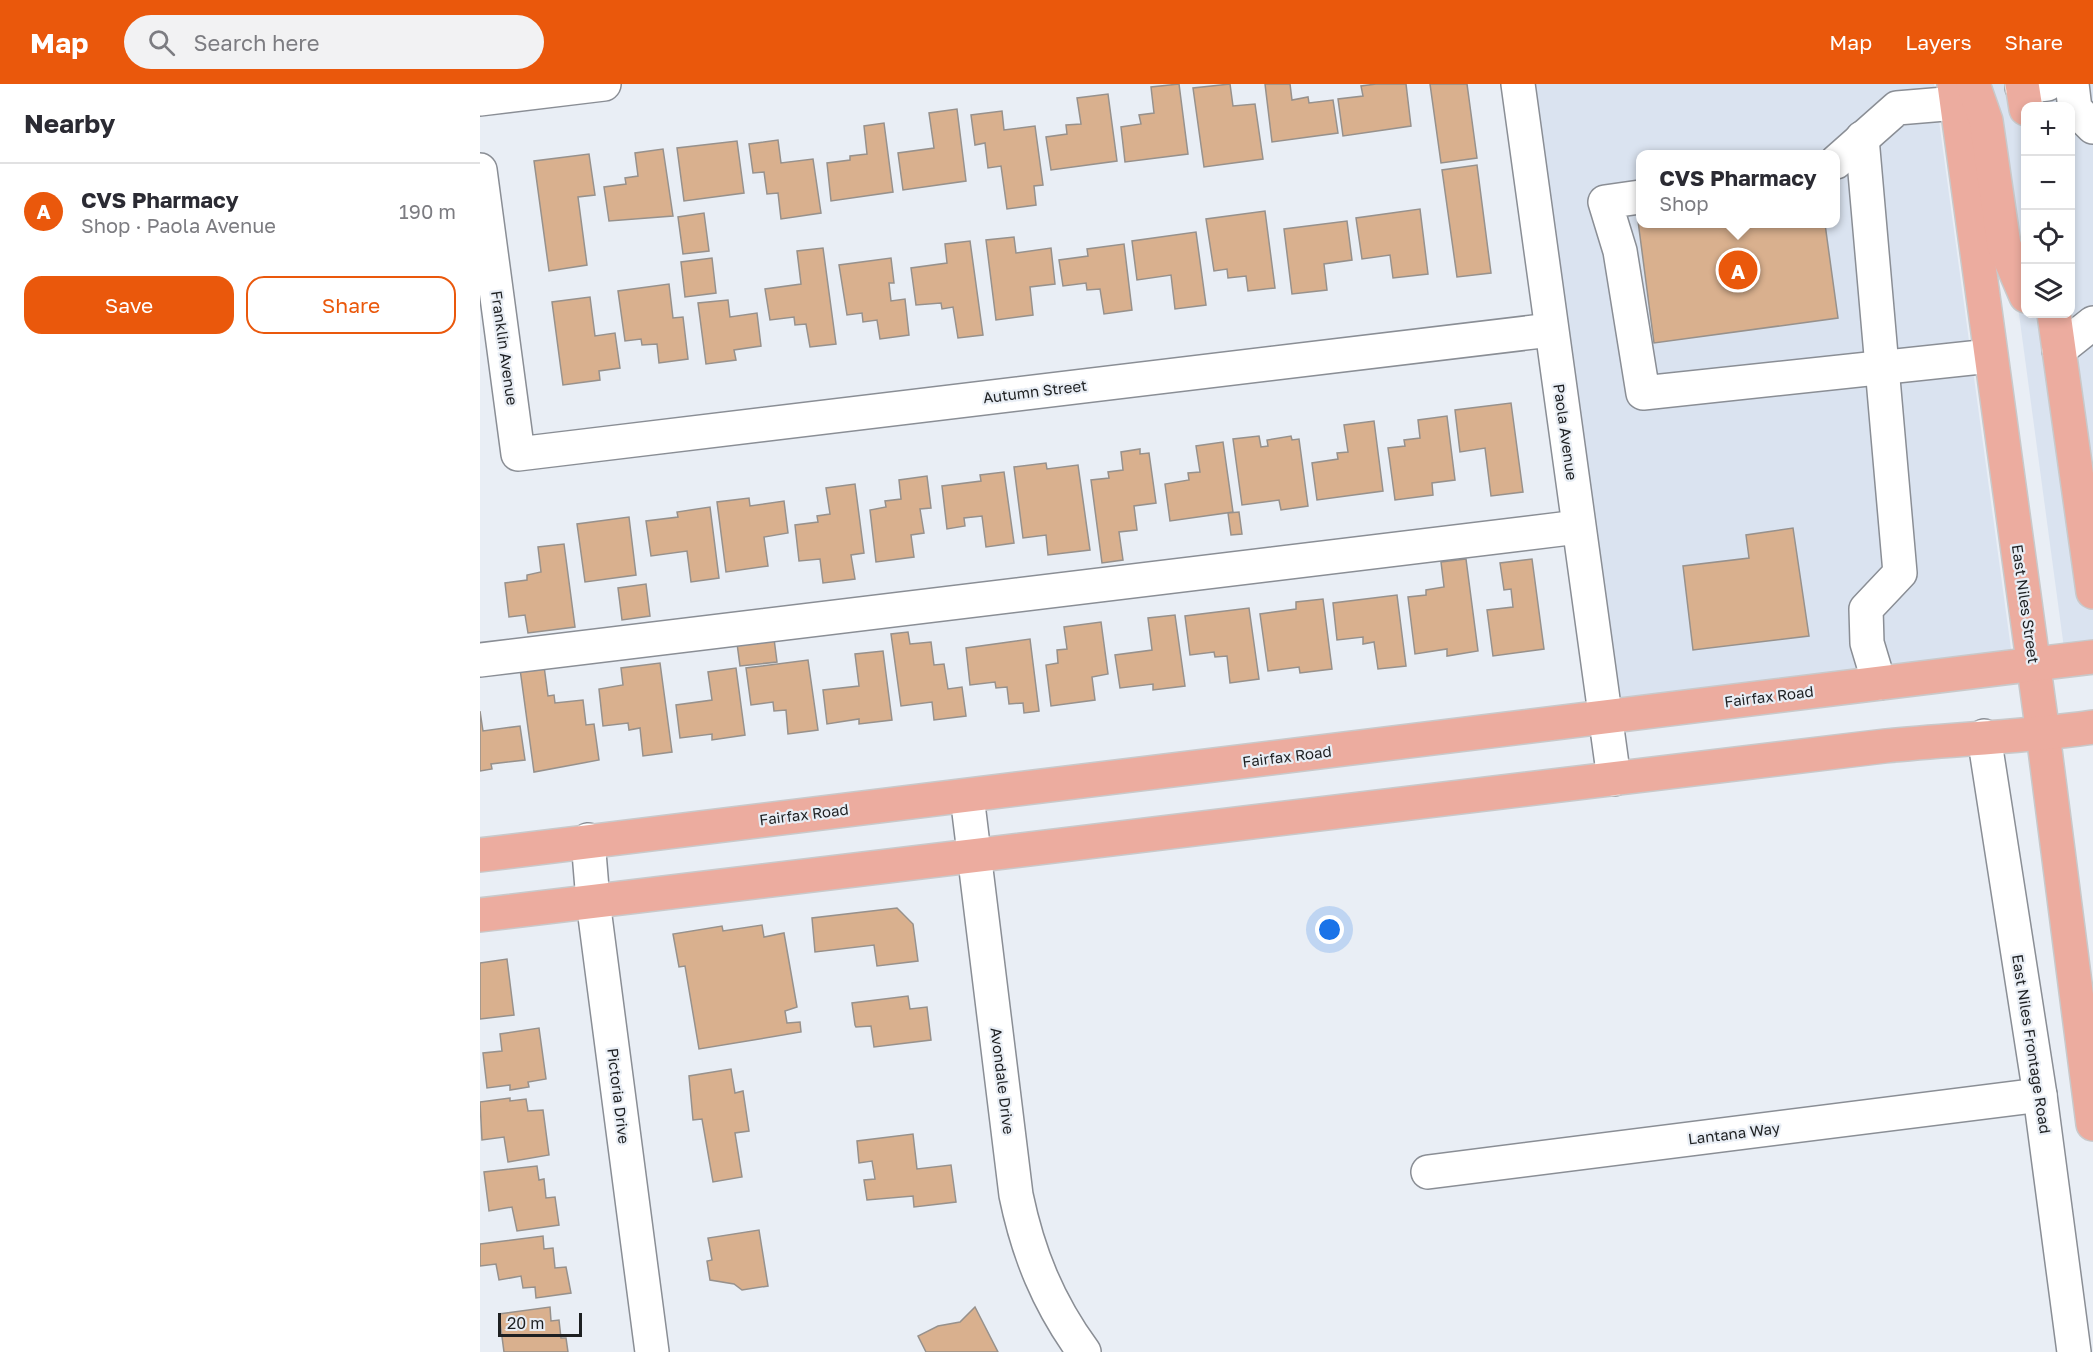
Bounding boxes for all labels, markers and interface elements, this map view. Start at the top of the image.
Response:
search box [124,15,544,69]
text: Map [30,26,88,59]
icon: search [145,26,178,59]
text: Search here [193,29,319,56]
text: Map [1829,29,1872,55]
text: Layers [1905,29,1972,55]
text: Share [2005,29,2063,55]
map controls [2021,102,2075,318]
button: + [2021,102,2075,156]
text: Nearby [24,108,115,139]
popup [1636,150,1840,228]
button: − [2021,156,2075,210]
text: CVS Pharmacy [1659,164,1817,191]
text: CVS Pharmacy [81,186,239,213]
text: Shop [1659,191,1709,215]
text: A [36,199,51,223]
text: 190 m [399,199,456,223]
button: locate [2021,210,2075,264]
text: Shop · Paola Avenue [81,213,276,237]
pin: A [1718,248,1758,292]
button: layers [2021,264,2075,318]
button: Save [24,276,234,334]
button: Share [246,276,456,334]
street label: Franklin Avenue [488,289,522,407]
street label: Autumn Street [982,376,1088,406]
street label: Paola Avenue [1550,383,1582,481]
street label: East Niles Street [2009,543,2043,665]
street label: Fairfax Road [1723,682,1814,710]
street label: Fairfax Road [1241,742,1332,770]
street label: Fairfax Road [758,800,849,828]
your location [1315,915,1344,944]
street label: East Niles Frontage Road [2009,953,2055,1135]
street label: Avondale Drive [988,1026,1019,1136]
street label: Pictoria Drive [604,1047,634,1145]
street label: Lantana Way [1687,1118,1781,1148]
scale bar [498,1310,582,1338]
text: 20 m [507,1313,544,1333]

